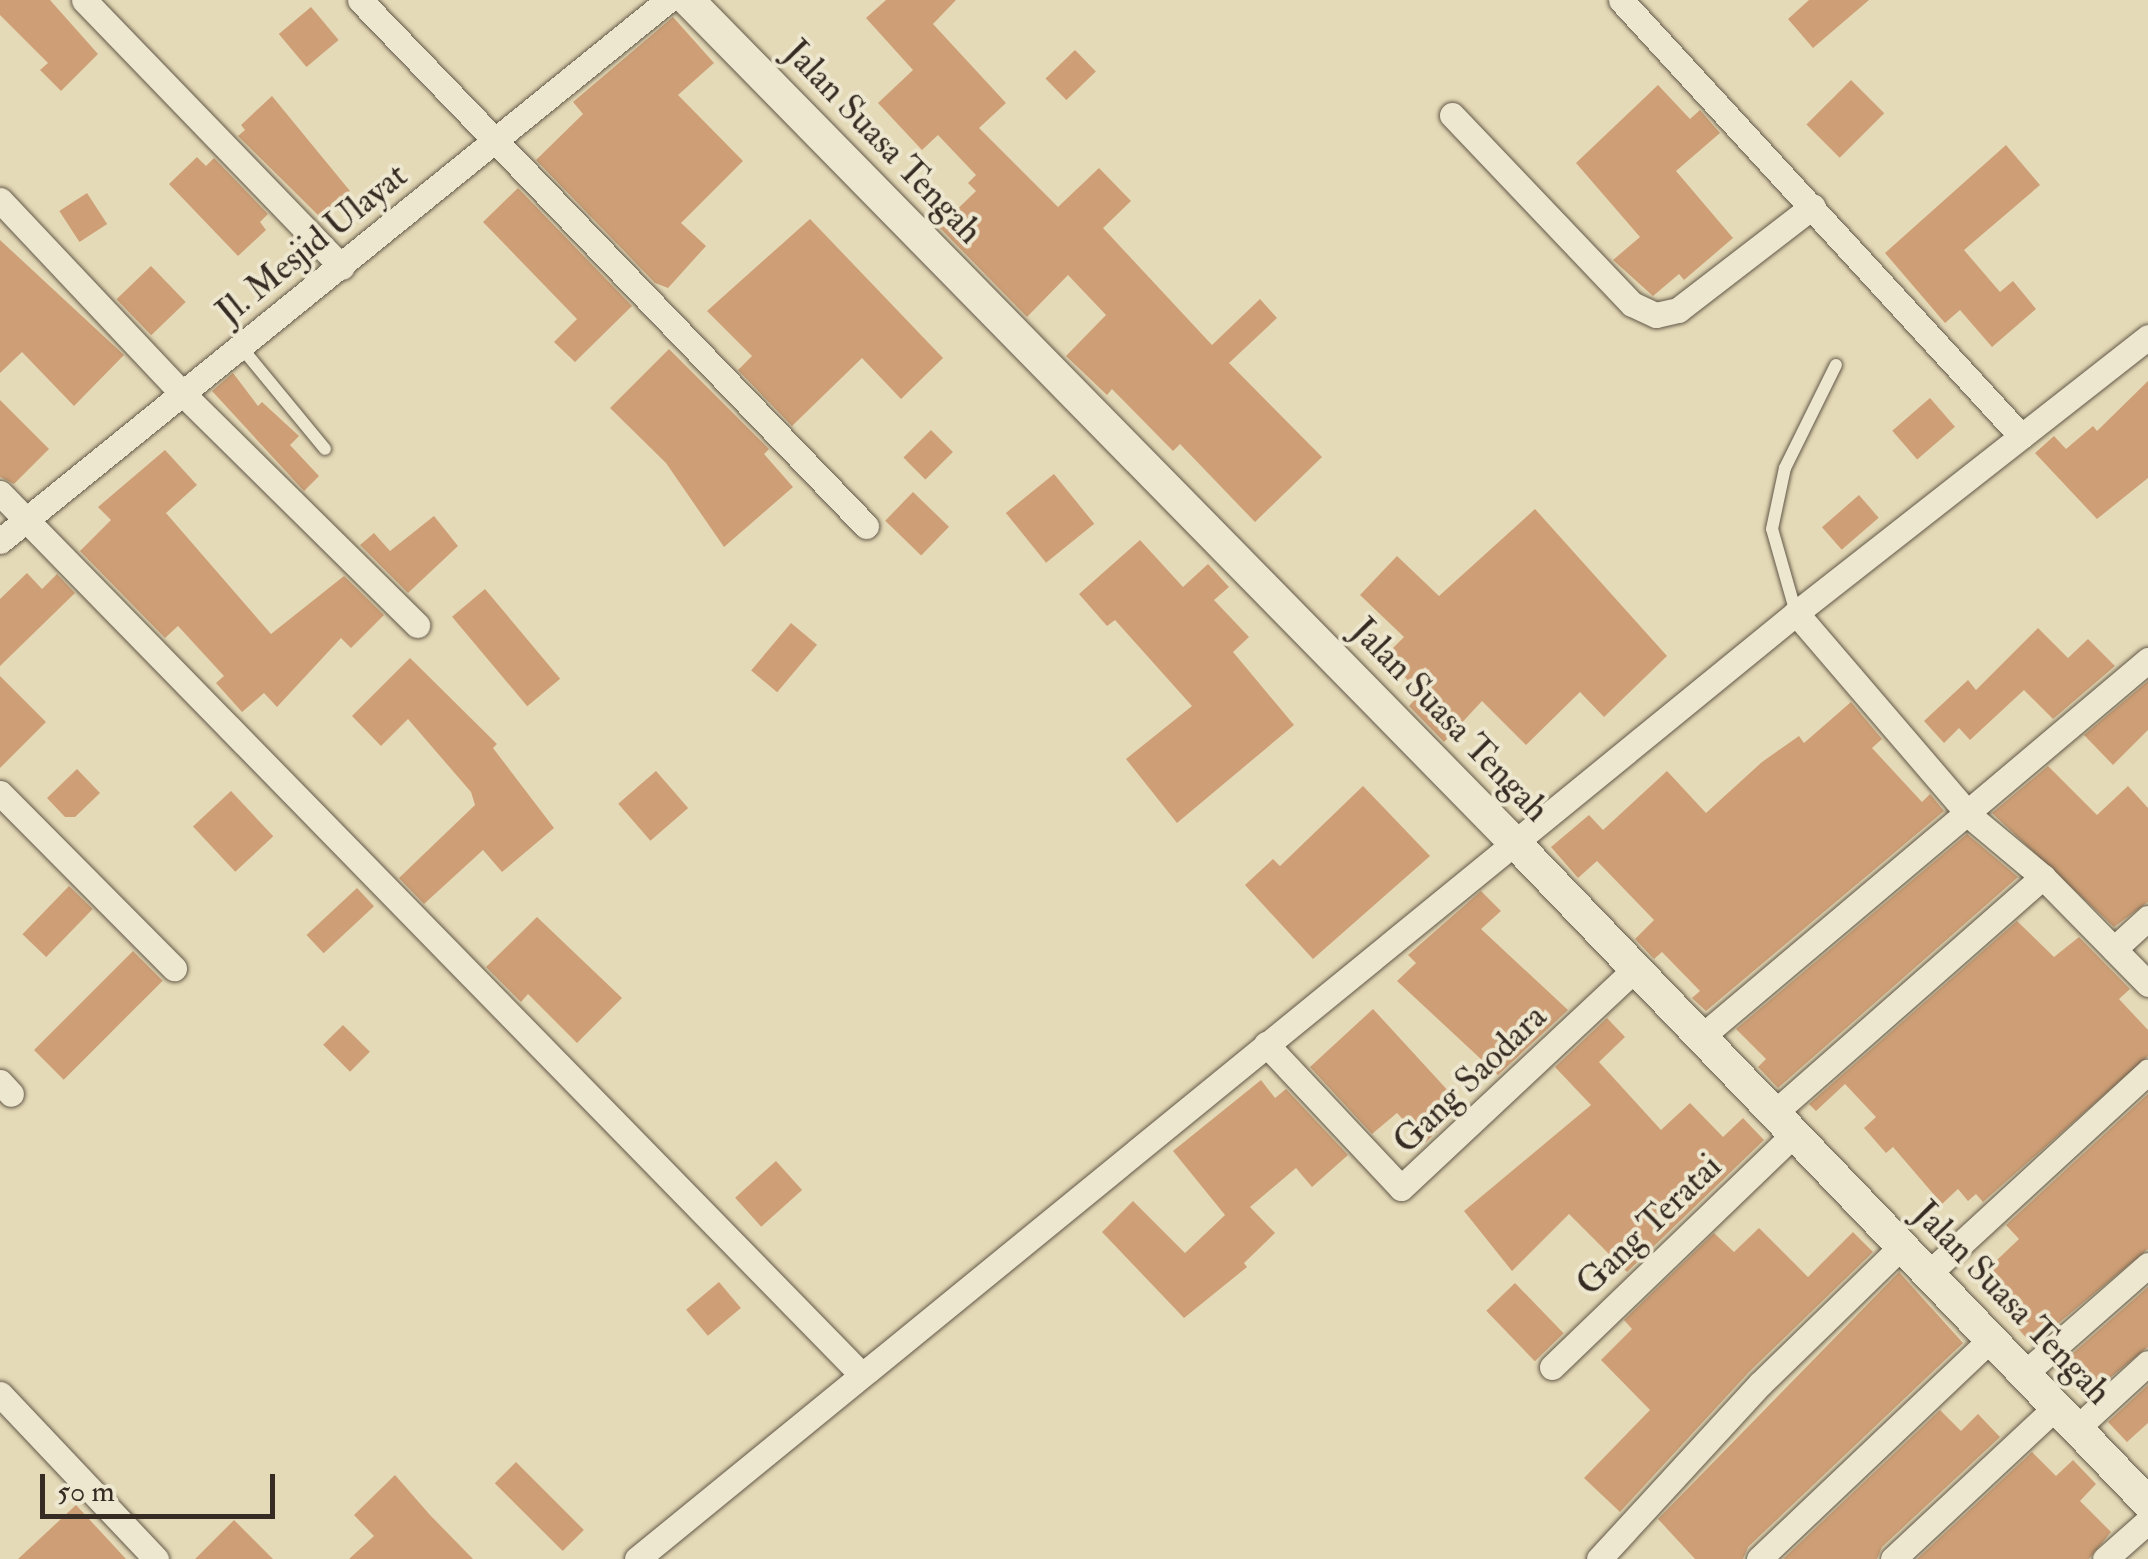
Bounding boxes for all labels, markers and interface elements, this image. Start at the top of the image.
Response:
street label: Jalan Suasa Tengah [775,32,991,252]
street label: Jl. Mesjid Ulayat [208,155,416,333]
street label: Jalan Suasa Tengah [1342,610,1558,830]
street label: Gang Saodara [1385,996,1555,1162]
street label: Gang Teratai [1568,1146,1730,1304]
street label: Jalan Suasa Tengah [1904,1193,2120,1413]
scale bar [45,1454,280,1516]
text: 50 m [57,1473,115,1510]

